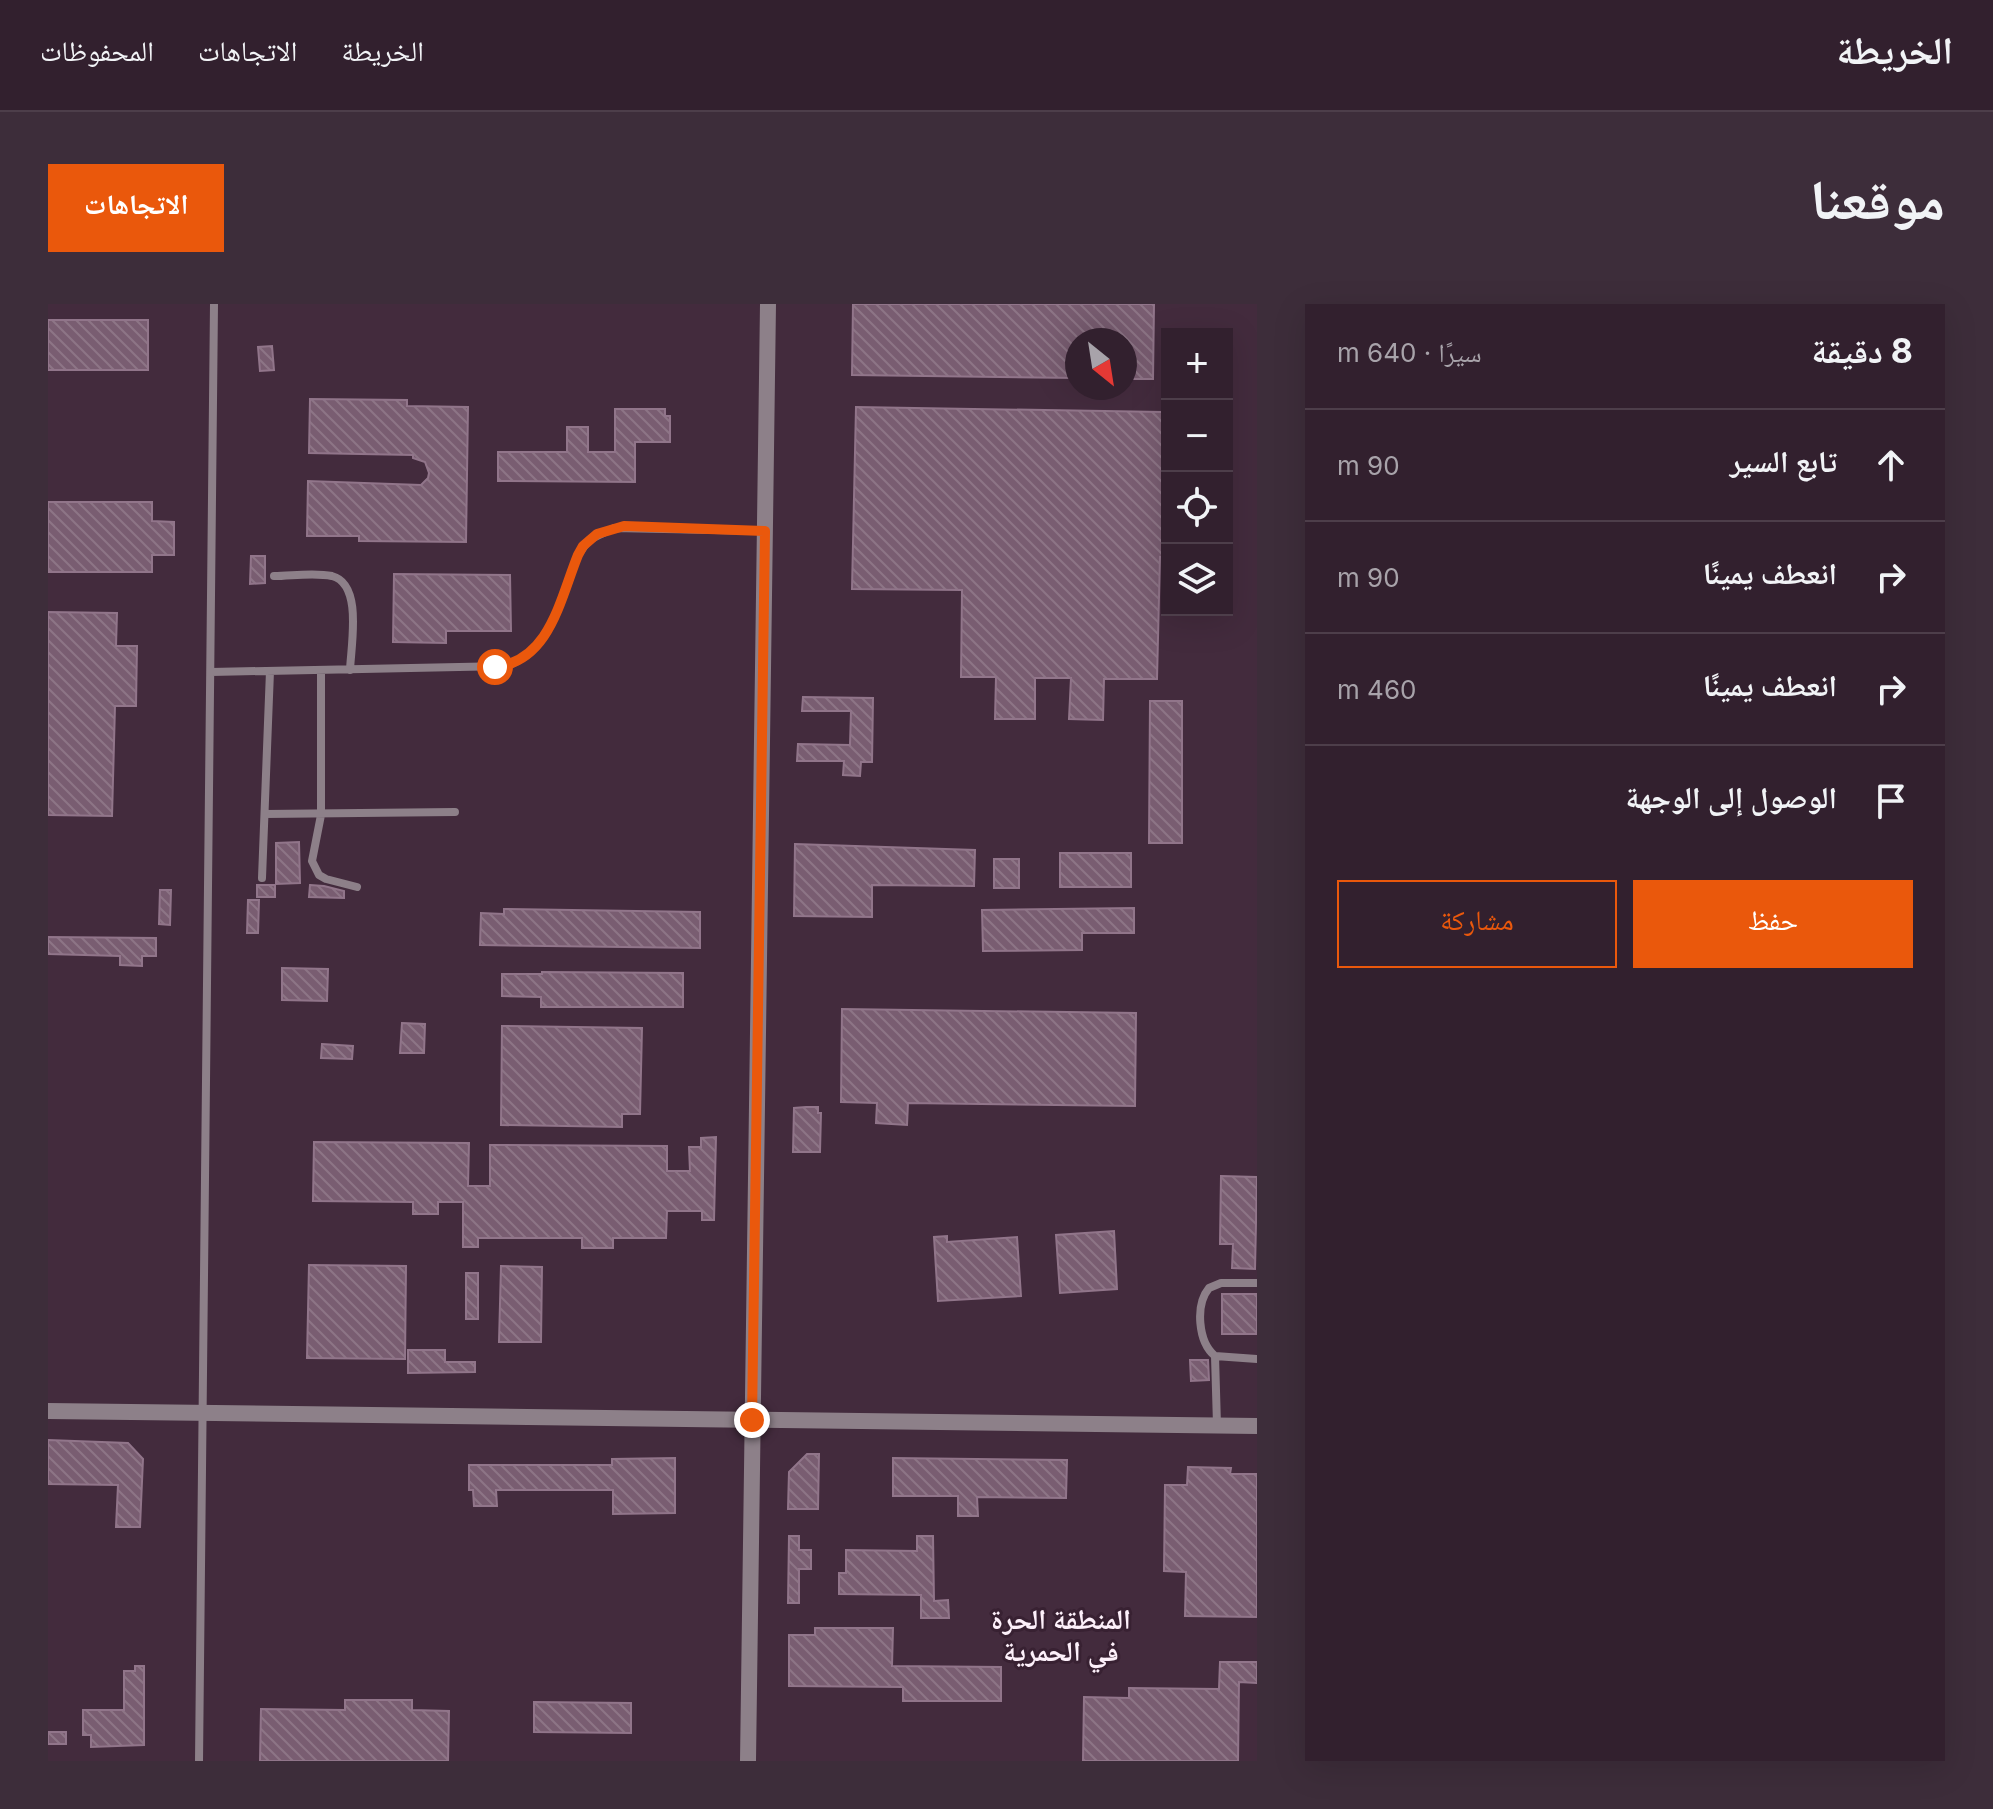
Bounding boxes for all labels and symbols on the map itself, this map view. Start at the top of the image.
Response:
north arrow [1065,328,1137,400]
route start [477,649,513,685]
route end [734,1402,770,1438]
district label: المنطقة الحرة في الحمرية [991,1602,1131,1674]

